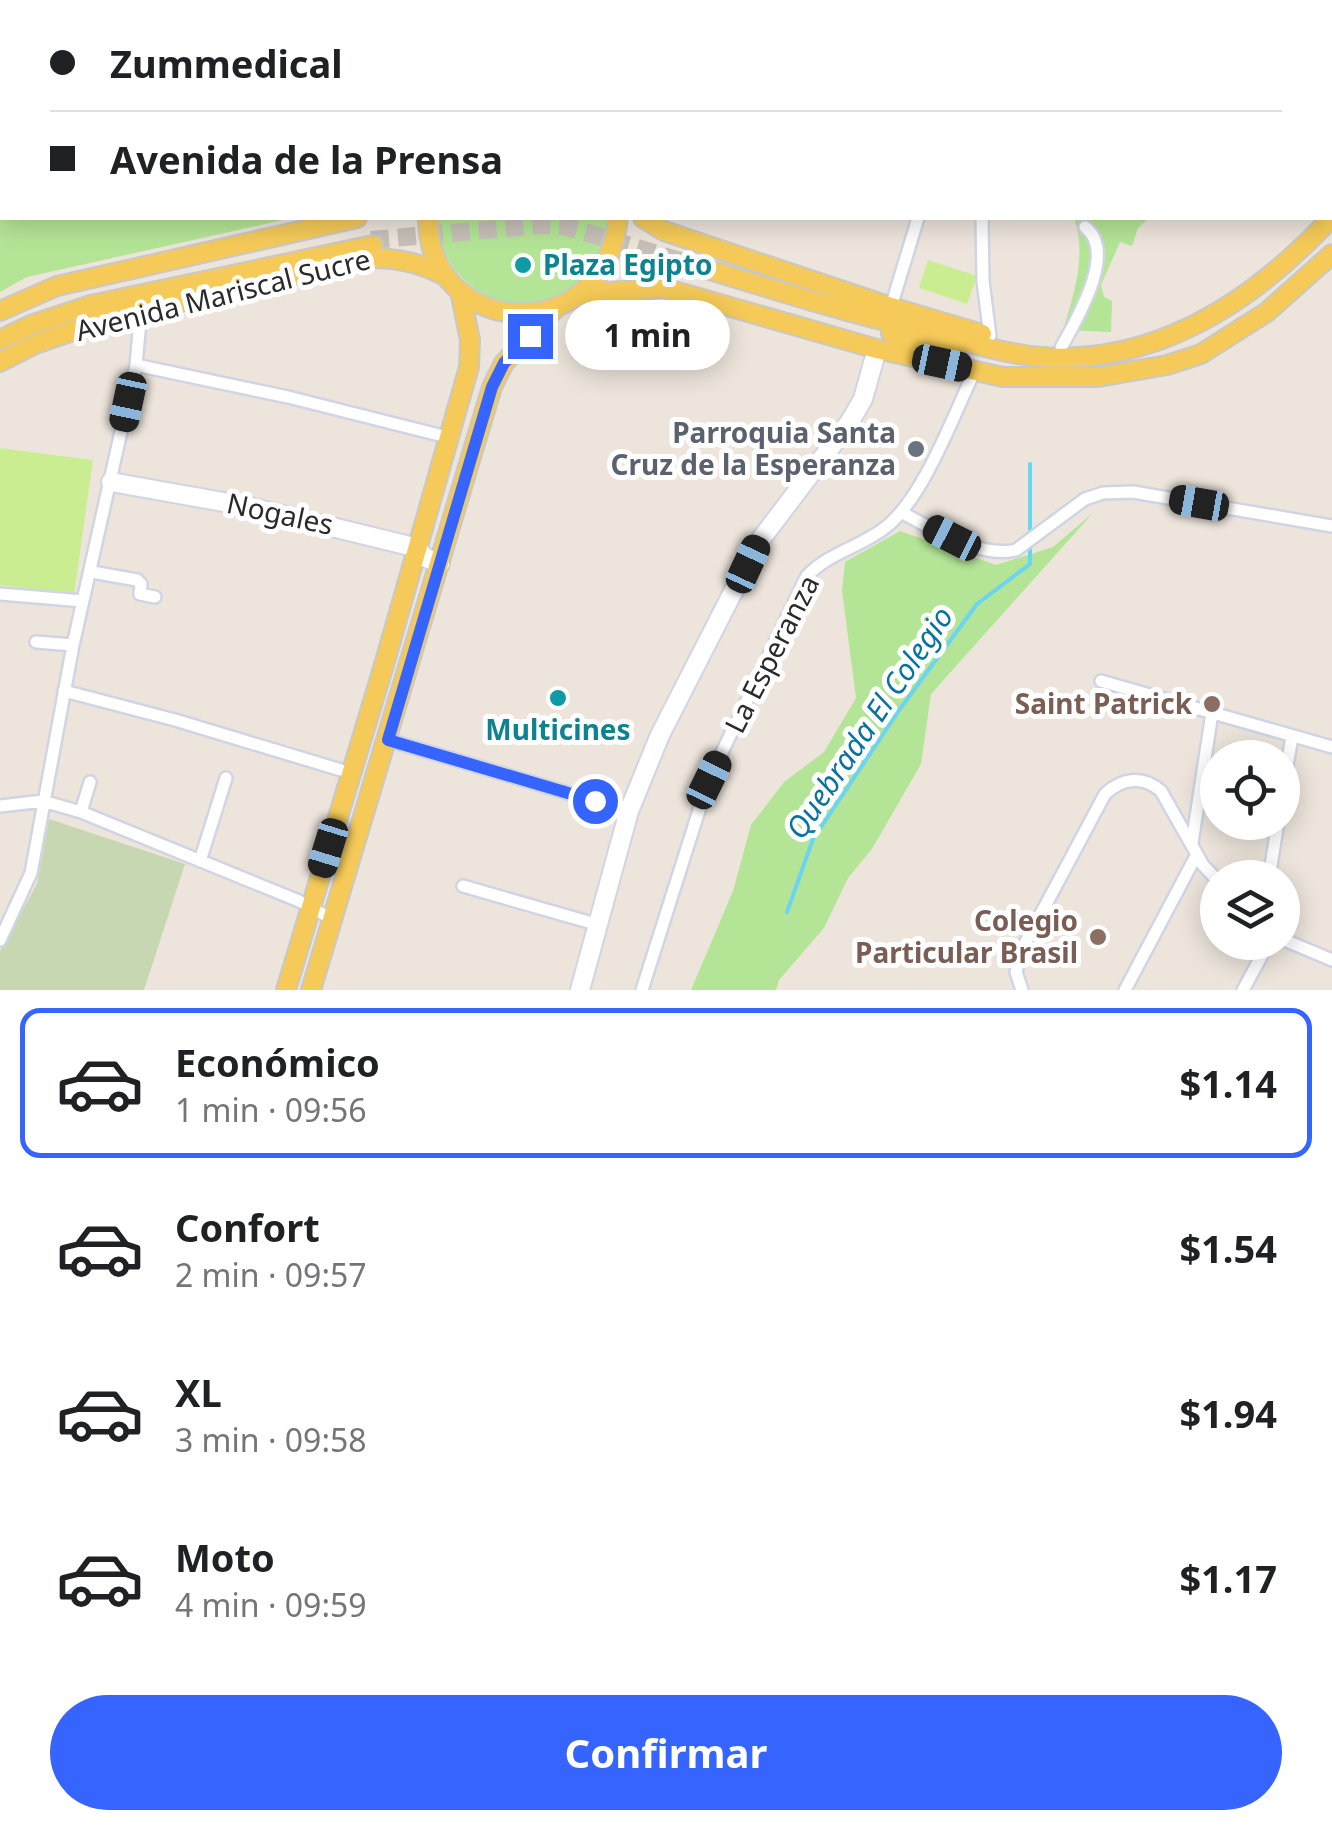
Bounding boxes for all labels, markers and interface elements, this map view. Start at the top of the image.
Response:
text: Zummedical [110,37,343,89]
text: Avenida de la Prensa [110,133,503,185]
street label: Avenida Mariscal Sucre [71,239,374,349]
place label: Plaza Egipto [543,245,712,283]
marker: Plaza Egipto [512,254,534,276]
callout: 1 min [565,301,730,371]
text: 1 min [603,313,692,356]
route end [508,314,553,359]
car [910,342,974,384]
car [107,370,149,434]
place label: Parroquia Santa Cruz de la Esperanza [610,413,896,483]
marker: Parroquia Santa Cruz de la Esperanza [905,438,927,460]
street label: Nogales [224,483,337,543]
car [1167,483,1231,523]
car [918,511,986,565]
car [722,530,774,598]
street label: La Esperanza [715,568,827,739]
water label: Quebrada El Colegio [776,598,962,846]
place label: Saint Patrick [1015,684,1193,722]
marker: Multicines [547,687,569,709]
marker: Saint Patrick [1201,693,1223,715]
place label: Multicines [485,710,631,748]
map controls [1200,740,1300,960]
button: locate [1200,740,1300,840]
car [682,746,736,814]
route start [573,779,618,824]
car [305,815,351,881]
button: layers [1200,860,1300,960]
place label: Colegio Particular Brasil [855,901,1078,971]
marker: Colegio Particular Brasil [1087,926,1109,948]
text: Económico [175,1036,380,1088]
icon: car [55,1038,145,1128]
text: $1.14 [1179,1057,1277,1109]
text: 1 min · 09:56 [175,1088,367,1131]
text: Confort [175,1201,320,1253]
icon: car [55,1203,145,1293]
text: $1.54 [1179,1222,1277,1274]
text: 2 min · 09:57 [175,1253,367,1296]
text: XL [175,1366,222,1418]
icon: car [55,1368,145,1458]
text: $1.94 [1179,1387,1277,1439]
text: 3 min · 09:58 [175,1418,367,1461]
text: Moto [175,1531,275,1583]
icon: car [55,1533,145,1623]
text: $1.17 [1179,1552,1277,1604]
text: 4 min · 09:59 [175,1583,367,1626]
button: Confirmar [50,1695,1282,1810]

